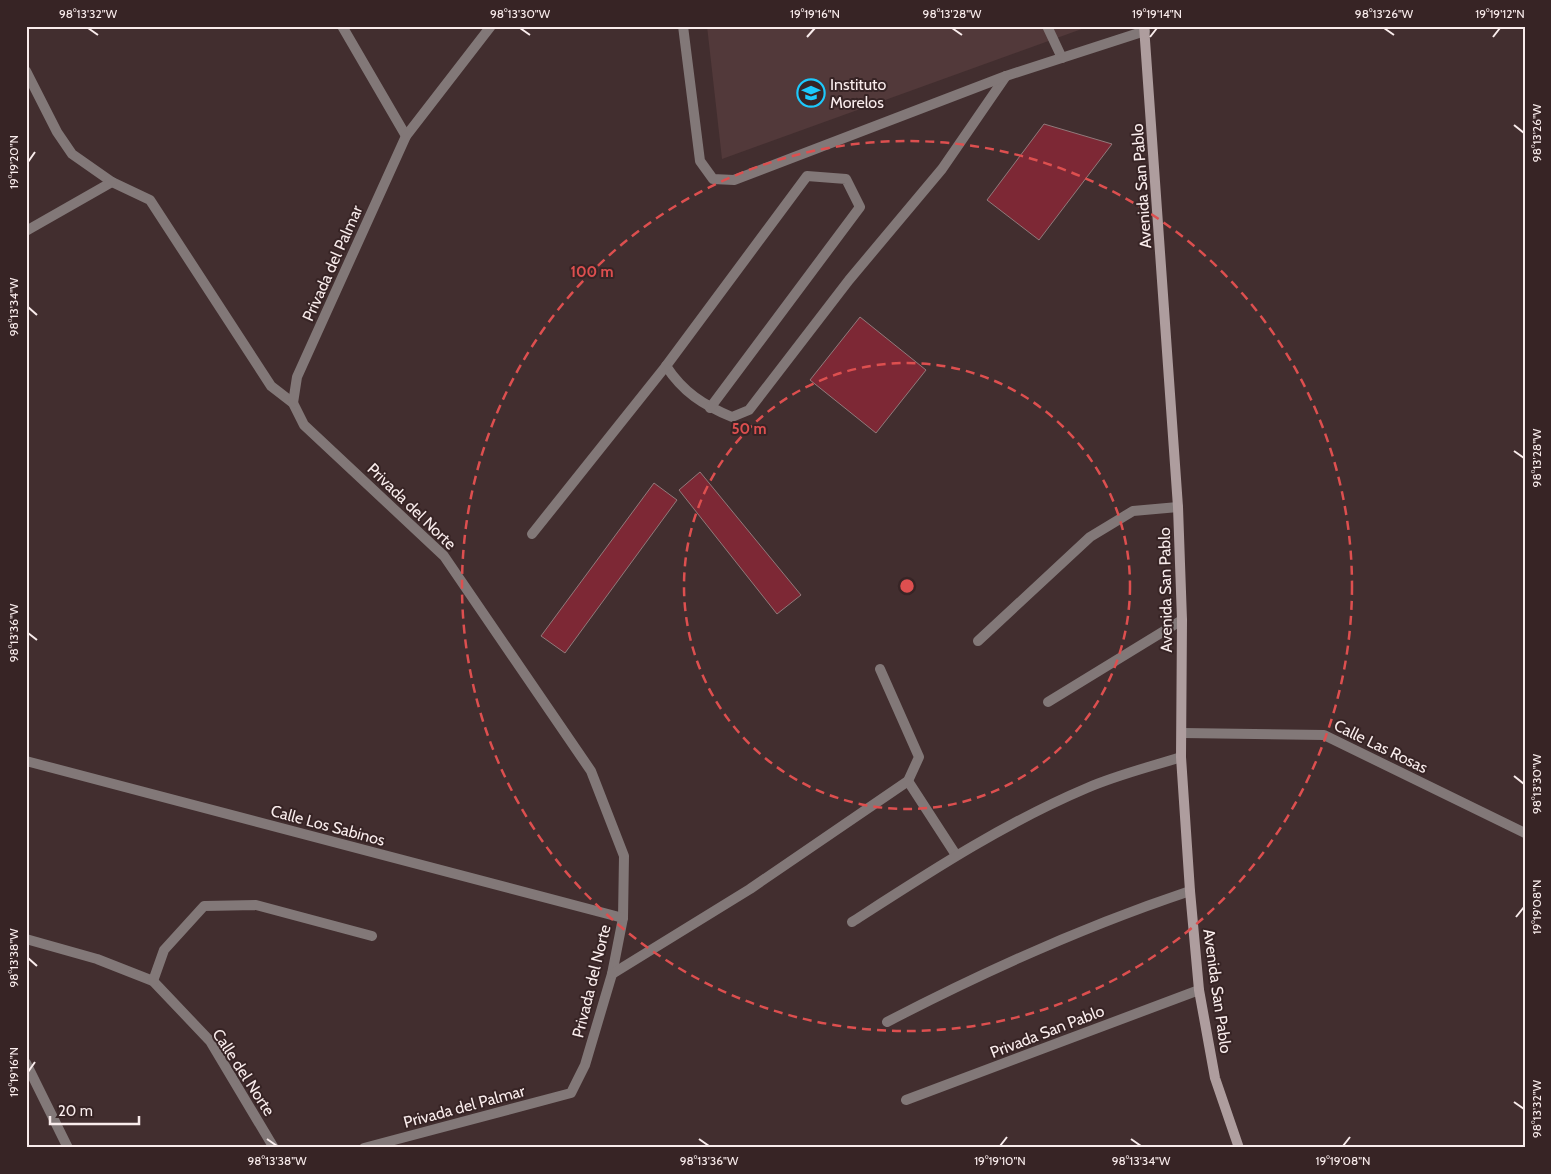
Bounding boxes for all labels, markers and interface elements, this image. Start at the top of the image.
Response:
text: 98°13'32"W [59,6,118,21]
text: 98°13'30"W [490,6,551,21]
text: 19°19'16"N [790,6,840,21]
text: 98°13'28"W [923,6,982,21]
text: 19°19'14"N [1132,6,1182,21]
text: 98°13'26"W [1355,6,1414,21]
text: 19°19'12"N [1475,6,1525,21]
place label: Instituto Morelos [830,75,886,112]
school or university icon: Instituto Morelos [796,78,826,108]
text: 98°13'26"W [1529,103,1544,162]
street label: Avenida San Pablo [1128,123,1155,249]
text: 19°19'20"N [6,135,21,189]
street label: Privada del Palmar [298,202,367,324]
text: 100 m [570,263,614,281]
text: 98°13'34"W [6,277,21,336]
text: 50 m [731,420,767,438]
text: 98°13'28"W [1529,428,1544,487]
street label: Privada del Norte [363,459,460,553]
street label: Avenida San Pablo [1155,527,1176,653]
centre of rings [898,577,916,595]
text: 98°13'36"W [6,603,21,662]
street label: Calle Las Rosas [1331,716,1431,777]
text: 98°13'30"W [1529,753,1544,814]
street label: Calle Los Sabinos [269,801,387,850]
text: 19°19'08"N [1529,880,1544,934]
street label: Privada del Norte [568,923,615,1040]
text: 98°13'38"W [6,928,21,988]
street label: Avenida San Pablo [1199,928,1236,1055]
street label: Privada San Pablo [987,1001,1107,1062]
street label: Calle del Norte [208,1025,279,1119]
text: 19°19'16"N [6,1047,21,1097]
text: 98°13'32"W [1529,1079,1544,1138]
street label: Privada del Palmar [401,1081,528,1132]
scale bar [50,1094,139,1126]
text: 20 m [58,1102,93,1120]
text: 98°13'38"W [247,1153,307,1168]
text: 98°13'36"W [680,1153,739,1168]
text: 19°19'10"N [974,1153,1026,1168]
text: 98°13'34"W [1112,1153,1171,1168]
text: 19°19'08"N [1316,1153,1370,1168]

